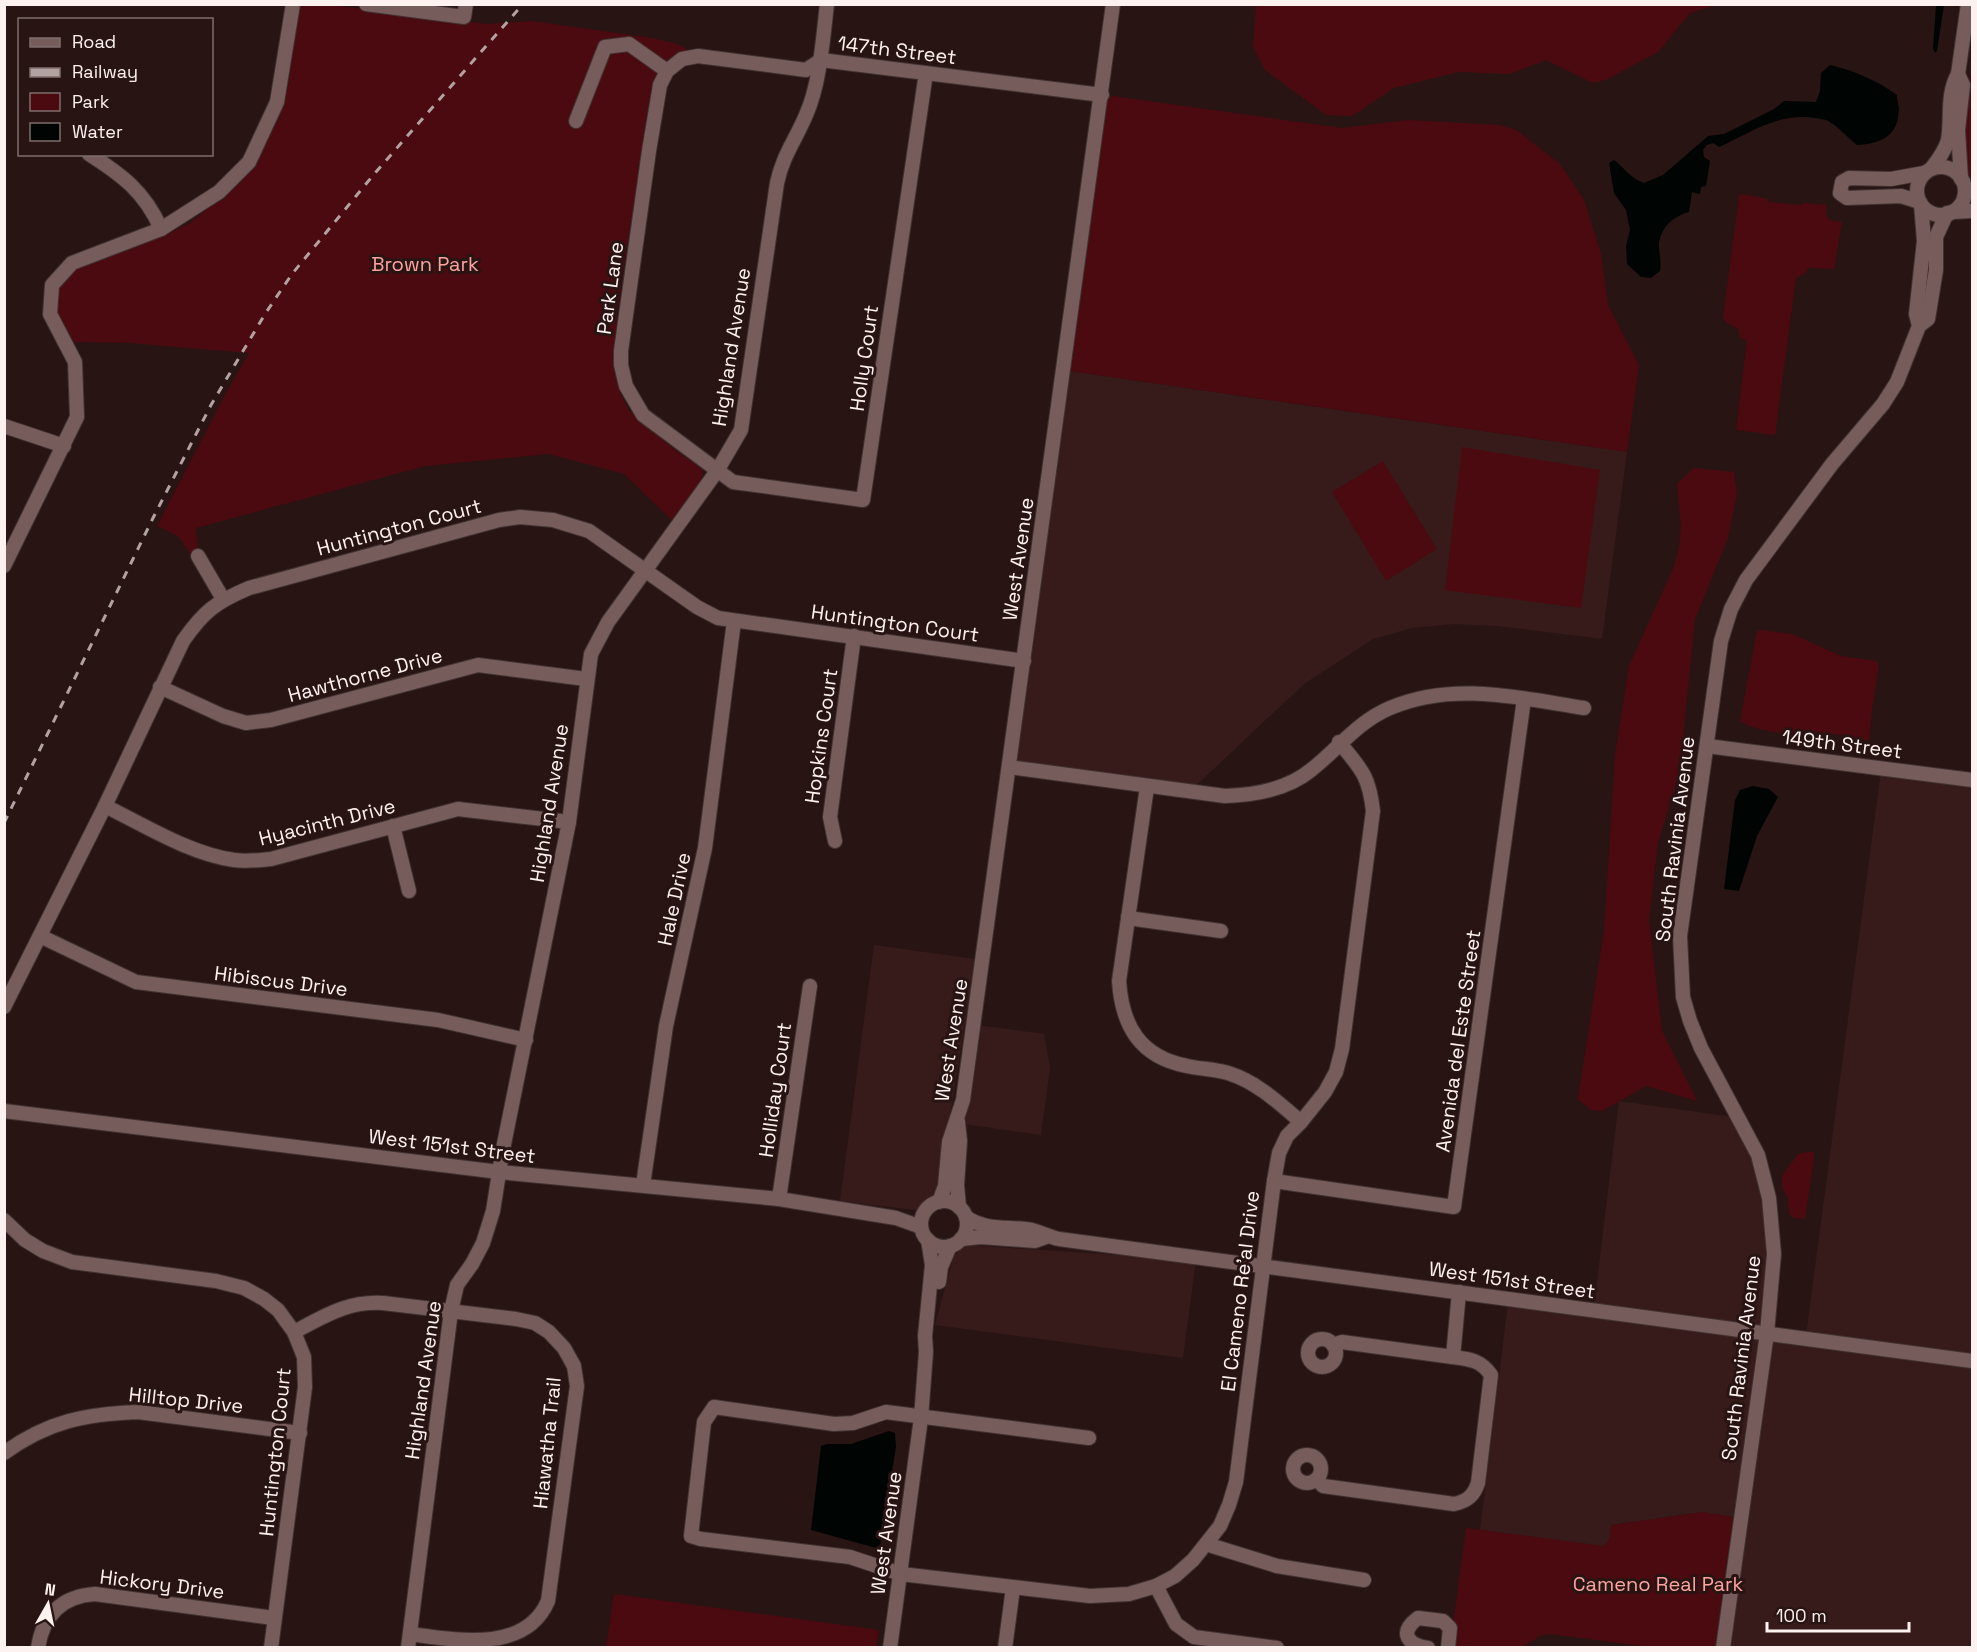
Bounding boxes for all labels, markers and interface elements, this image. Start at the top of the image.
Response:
legend [18,18,213,156]
text: Road [72,30,116,53]
street label: 147th Street [836,30,958,70]
text: Railway [72,60,138,83]
text: Park [72,90,110,113]
text: Water [72,120,123,143]
street label: Park Lane [591,240,629,336]
park label: Brown Park [371,251,479,277]
street label: Highland Avenue [706,266,756,428]
street label: Holly Court [844,303,884,413]
street label: Huntington Court [314,493,484,561]
street label: West Avenue [996,496,1040,622]
street label: Huntington Court [809,598,981,648]
street label: Hawthorne Drive [285,642,445,708]
street label: Hopkins Court [799,667,843,805]
street label: Highland Avenue [524,722,574,884]
street label: 149th Street [1780,724,1904,764]
street label: South Ravinia Avenue [1649,735,1701,943]
street label: Hyacinth Drive [256,792,398,852]
street label: Hale Drive [651,850,697,948]
street label: Avenida del Este Street [1430,928,1486,1154]
street label: Hibiscus Drive [213,960,349,1002]
street label: West Avenue [928,977,974,1103]
street label: Holliday Court [753,1021,797,1159]
street label: West 151st Street [367,1123,537,1169]
street label: El Cameno Re'al Drive [1215,1189,1265,1393]
street label: South Ravinia Avenue [1715,1254,1767,1462]
street label: West 151st Street [1427,1255,1597,1305]
street label: Highland Avenue [399,1299,447,1461]
street label: Huntington Court [253,1366,297,1538]
street label: Hiawatha Trail [527,1376,567,1510]
street label: Hilltop Drive [127,1381,245,1419]
street label: West Avenue [864,1470,908,1596]
street label: Hickory Drive [98,1563,226,1605]
park label: Cameno Real Park [1573,1571,1744,1597]
north arrow [18,1574,78,1634]
text: N [43,1578,57,1601]
scale bar [1767,1595,1910,1633]
text: 100 m [1776,1604,1827,1627]

